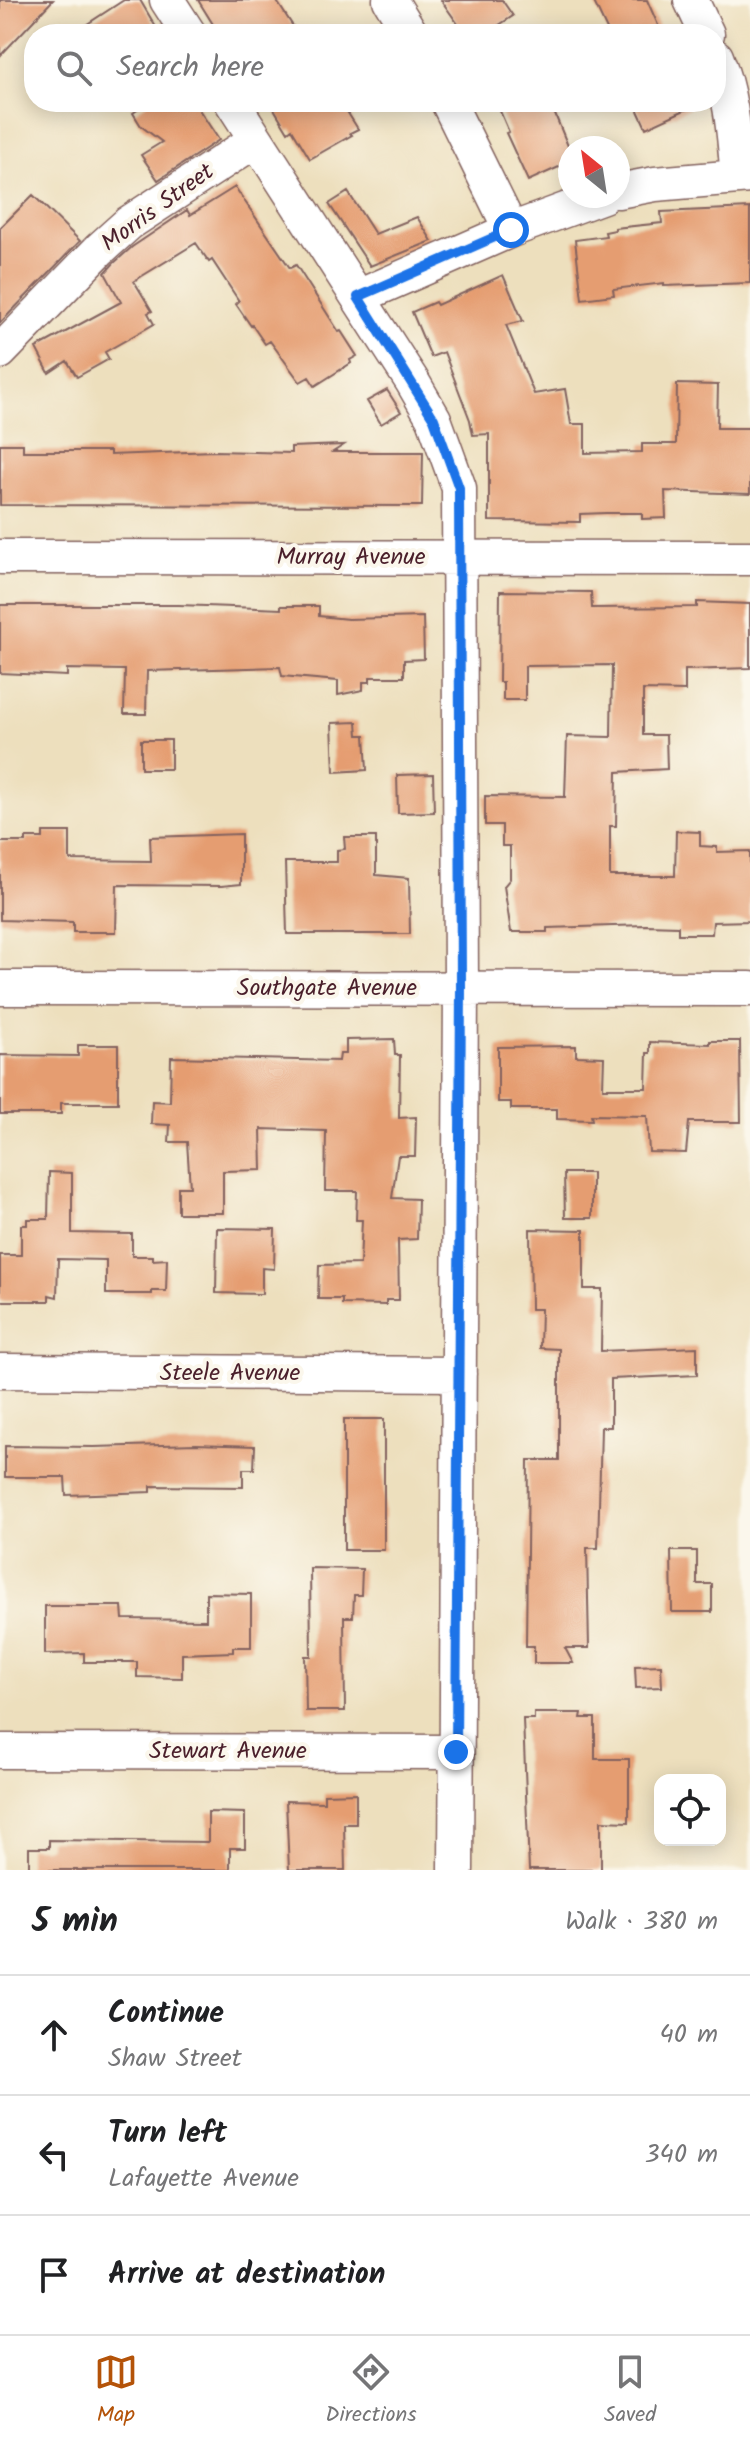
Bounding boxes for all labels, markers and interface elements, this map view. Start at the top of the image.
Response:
search box [24,24,726,112]
text: Search here [116,44,264,92]
icon: search [52,46,96,90]
north arrow [558,136,630,208]
street label: Morris Street [93,153,223,263]
route start [493,212,529,248]
street label: Murray Avenue [276,538,426,577]
street label: Southgate Avenue [237,969,417,1008]
street label: Steele Avenue [160,1354,300,1393]
street label: Stewart Avenue [149,1732,307,1771]
route end [438,1734,474,1770]
map controls [654,1774,726,1846]
button: locate [654,1774,726,1846]
text: 5 min [32,1895,118,1949]
text: Walk · 380 m [565,1901,718,1943]
text: Continue [108,1990,224,2038]
icon: ahead [32,2013,76,2057]
text: 40 m [660,2014,718,2056]
text: Shaw Street [108,2038,242,2080]
text: Turn left [108,2110,227,2158]
icon: left [32,2133,76,2177]
text: 340 m [645,2134,718,2176]
text: Lafayette Avenue [108,2158,299,2200]
text: Arrive at destination [108,2251,385,2299]
icon: arrive [32,2253,76,2297]
tab: Map [94,2350,138,2433]
tab: Directions [325,2350,417,2433]
tab: Saved [604,2350,656,2433]

